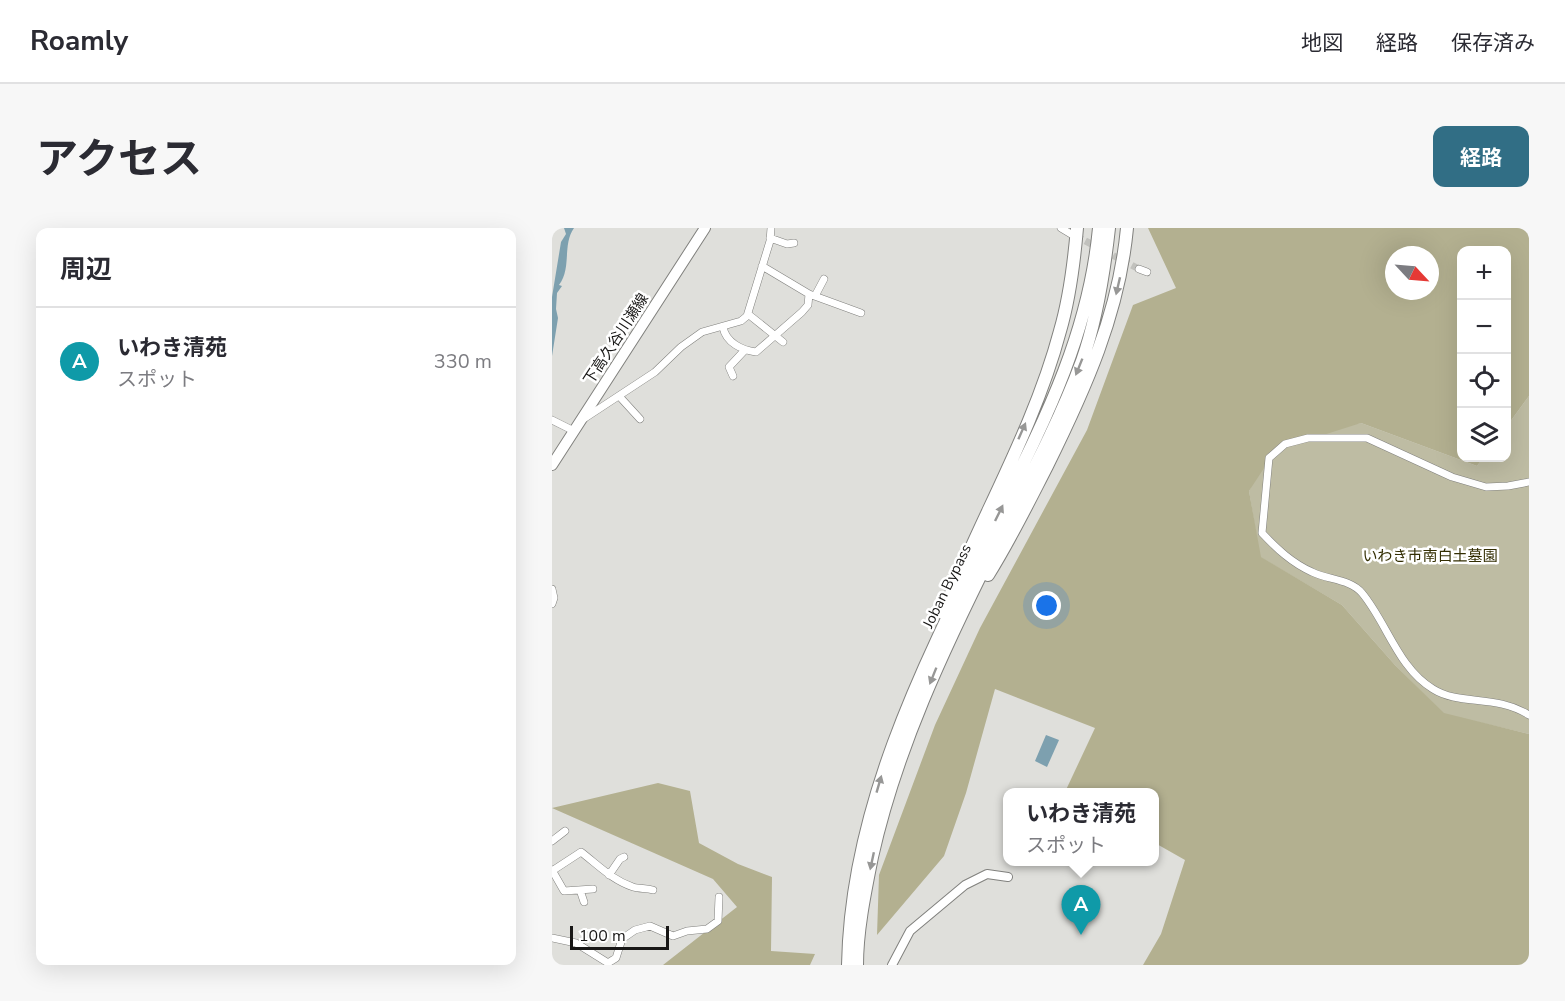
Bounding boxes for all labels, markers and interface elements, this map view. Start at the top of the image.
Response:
text: Roamly [30,22,128,60]
text: 地図 [1301,29,1343,57]
text: 経路 [1376,29,1418,57]
text: 保存済み [1451,29,1535,57]
button: 経路 [1433,126,1529,187]
text: アクセス [36,131,202,188]
north arrow [1385,246,1439,300]
map controls [1457,246,1511,462]
button: + [1457,246,1511,300]
text: 周辺 [60,252,112,287]
one-way arrow [1113,277,1123,295]
street label: 下高久谷川瀬線 [579,290,653,388]
button: − [1457,300,1511,354]
text: いわき清苑 [117,333,227,363]
text: A [72,348,87,375]
text: 330 m [434,348,492,375]
button: locate [1457,354,1511,408]
one-way arrow [1074,358,1083,376]
text: スポット [117,366,197,393]
button: layers [1457,408,1511,462]
one-way arrow [1017,422,1027,440]
one-way arrow [995,504,1004,521]
street label: Joban Bypass [918,541,976,632]
park label: いわき市南白土墓園 [1362,546,1498,566]
your location [1032,591,1061,620]
one-way arrow [928,667,937,685]
one-way arrow [875,775,884,793]
popup [1003,788,1159,866]
text: いわき清苑 [1026,799,1136,829]
text: スポット [1026,832,1106,859]
one-way arrow [866,851,876,870]
pin: A [1062,886,1100,935]
scale bar [570,923,669,950]
text: 100 m [579,925,626,947]

